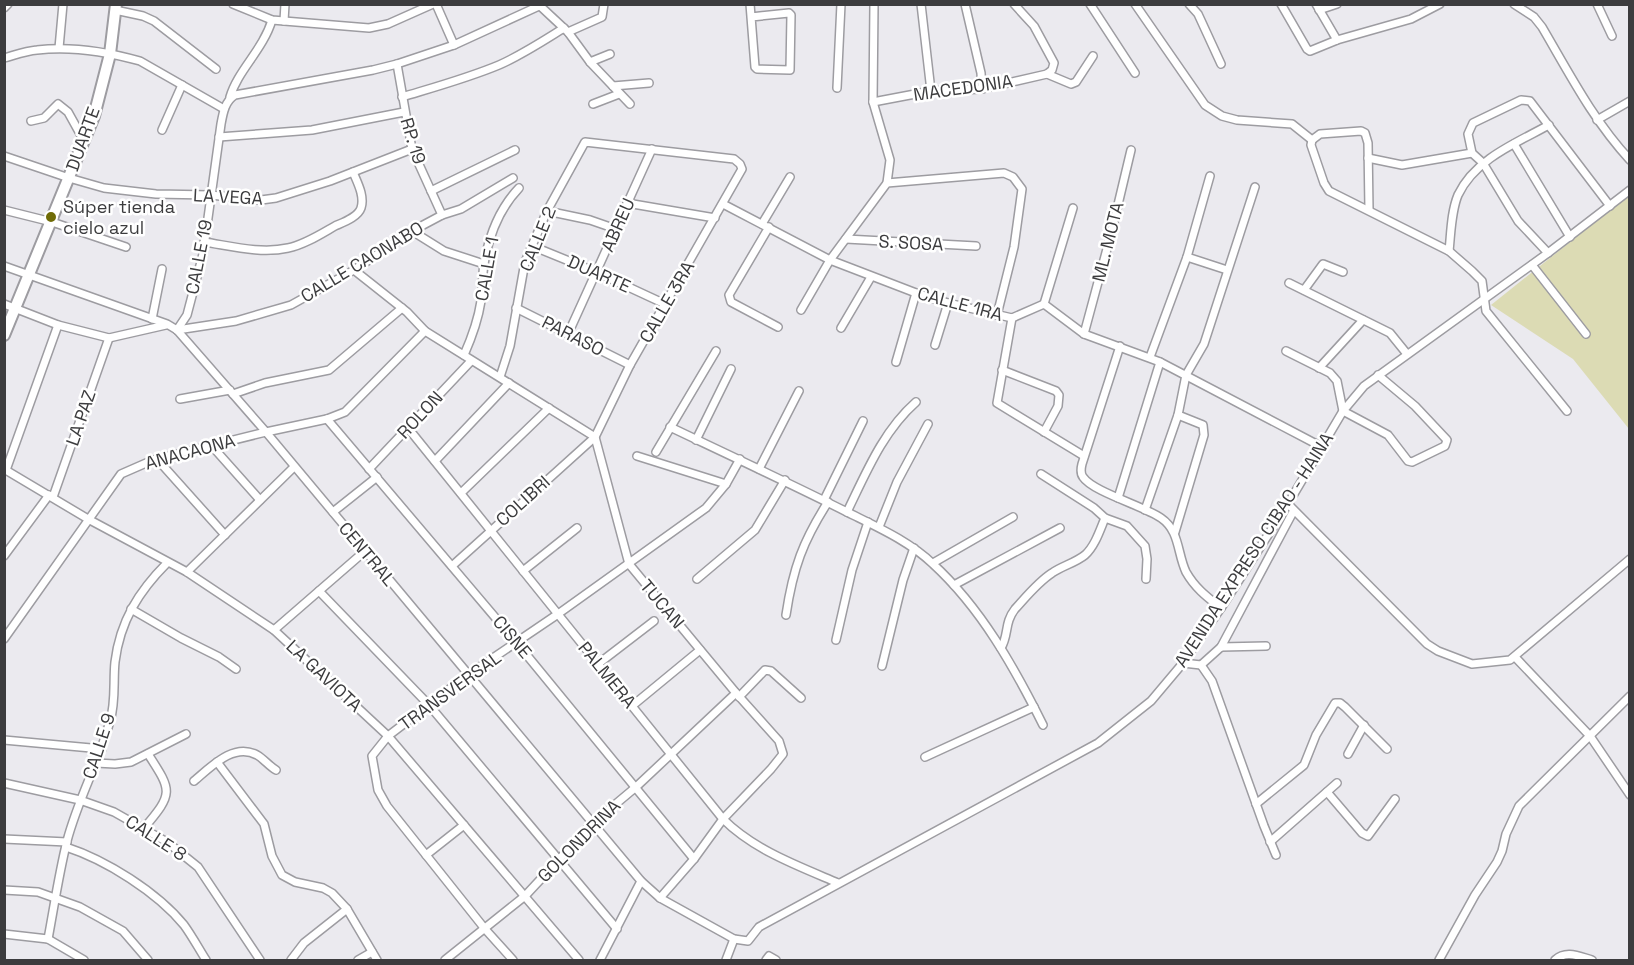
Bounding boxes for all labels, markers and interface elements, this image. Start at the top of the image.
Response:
street label: MACEDONIA [912,69,1014,106]
street label: DUARTE [60,103,105,174]
street label: RP. 19 [396,115,431,167]
street label: LA VEGA [193,183,263,210]
street label: ABREU [596,194,640,255]
place label: Súper tienda cielo azul [63,195,175,239]
street label: ML. MOTA [1086,199,1129,284]
street label: CALLE 2 [514,203,561,275]
marker: Súper tienda cielo azul [44,210,58,224]
street label: CALLE CAONABO [296,216,427,307]
street label: CALLE 19 [180,218,217,296]
street label: S. SOSA [878,229,944,256]
street label: CALLE 1 [470,235,503,303]
street label: DUARTE [564,249,634,298]
street label: CALLE 3RA [634,257,699,347]
street label: CALLE 1RA [915,281,1005,326]
street label: PARASO [538,310,608,361]
street label: ROLON [392,386,447,443]
street label: LA PAZ [60,387,101,449]
street label: ANACAONA [142,428,237,475]
street label: AVENIDA EXPRESO CIBAO - HAINA [1169,428,1338,671]
street label: COLIBRI [491,470,555,531]
street label: CENTRAL [334,517,401,591]
street label: TUCAN [635,574,690,633]
street label: CISNE [488,610,537,663]
street label: LA GAVIOTA [282,635,367,717]
street label: PALMERA [573,637,641,713]
street label: TRANSVERSAL [394,646,505,735]
street label: CALLE 9 [77,710,120,782]
street label: GOLONDRINA [532,794,625,887]
street label: CALLE 8 [121,809,191,866]

